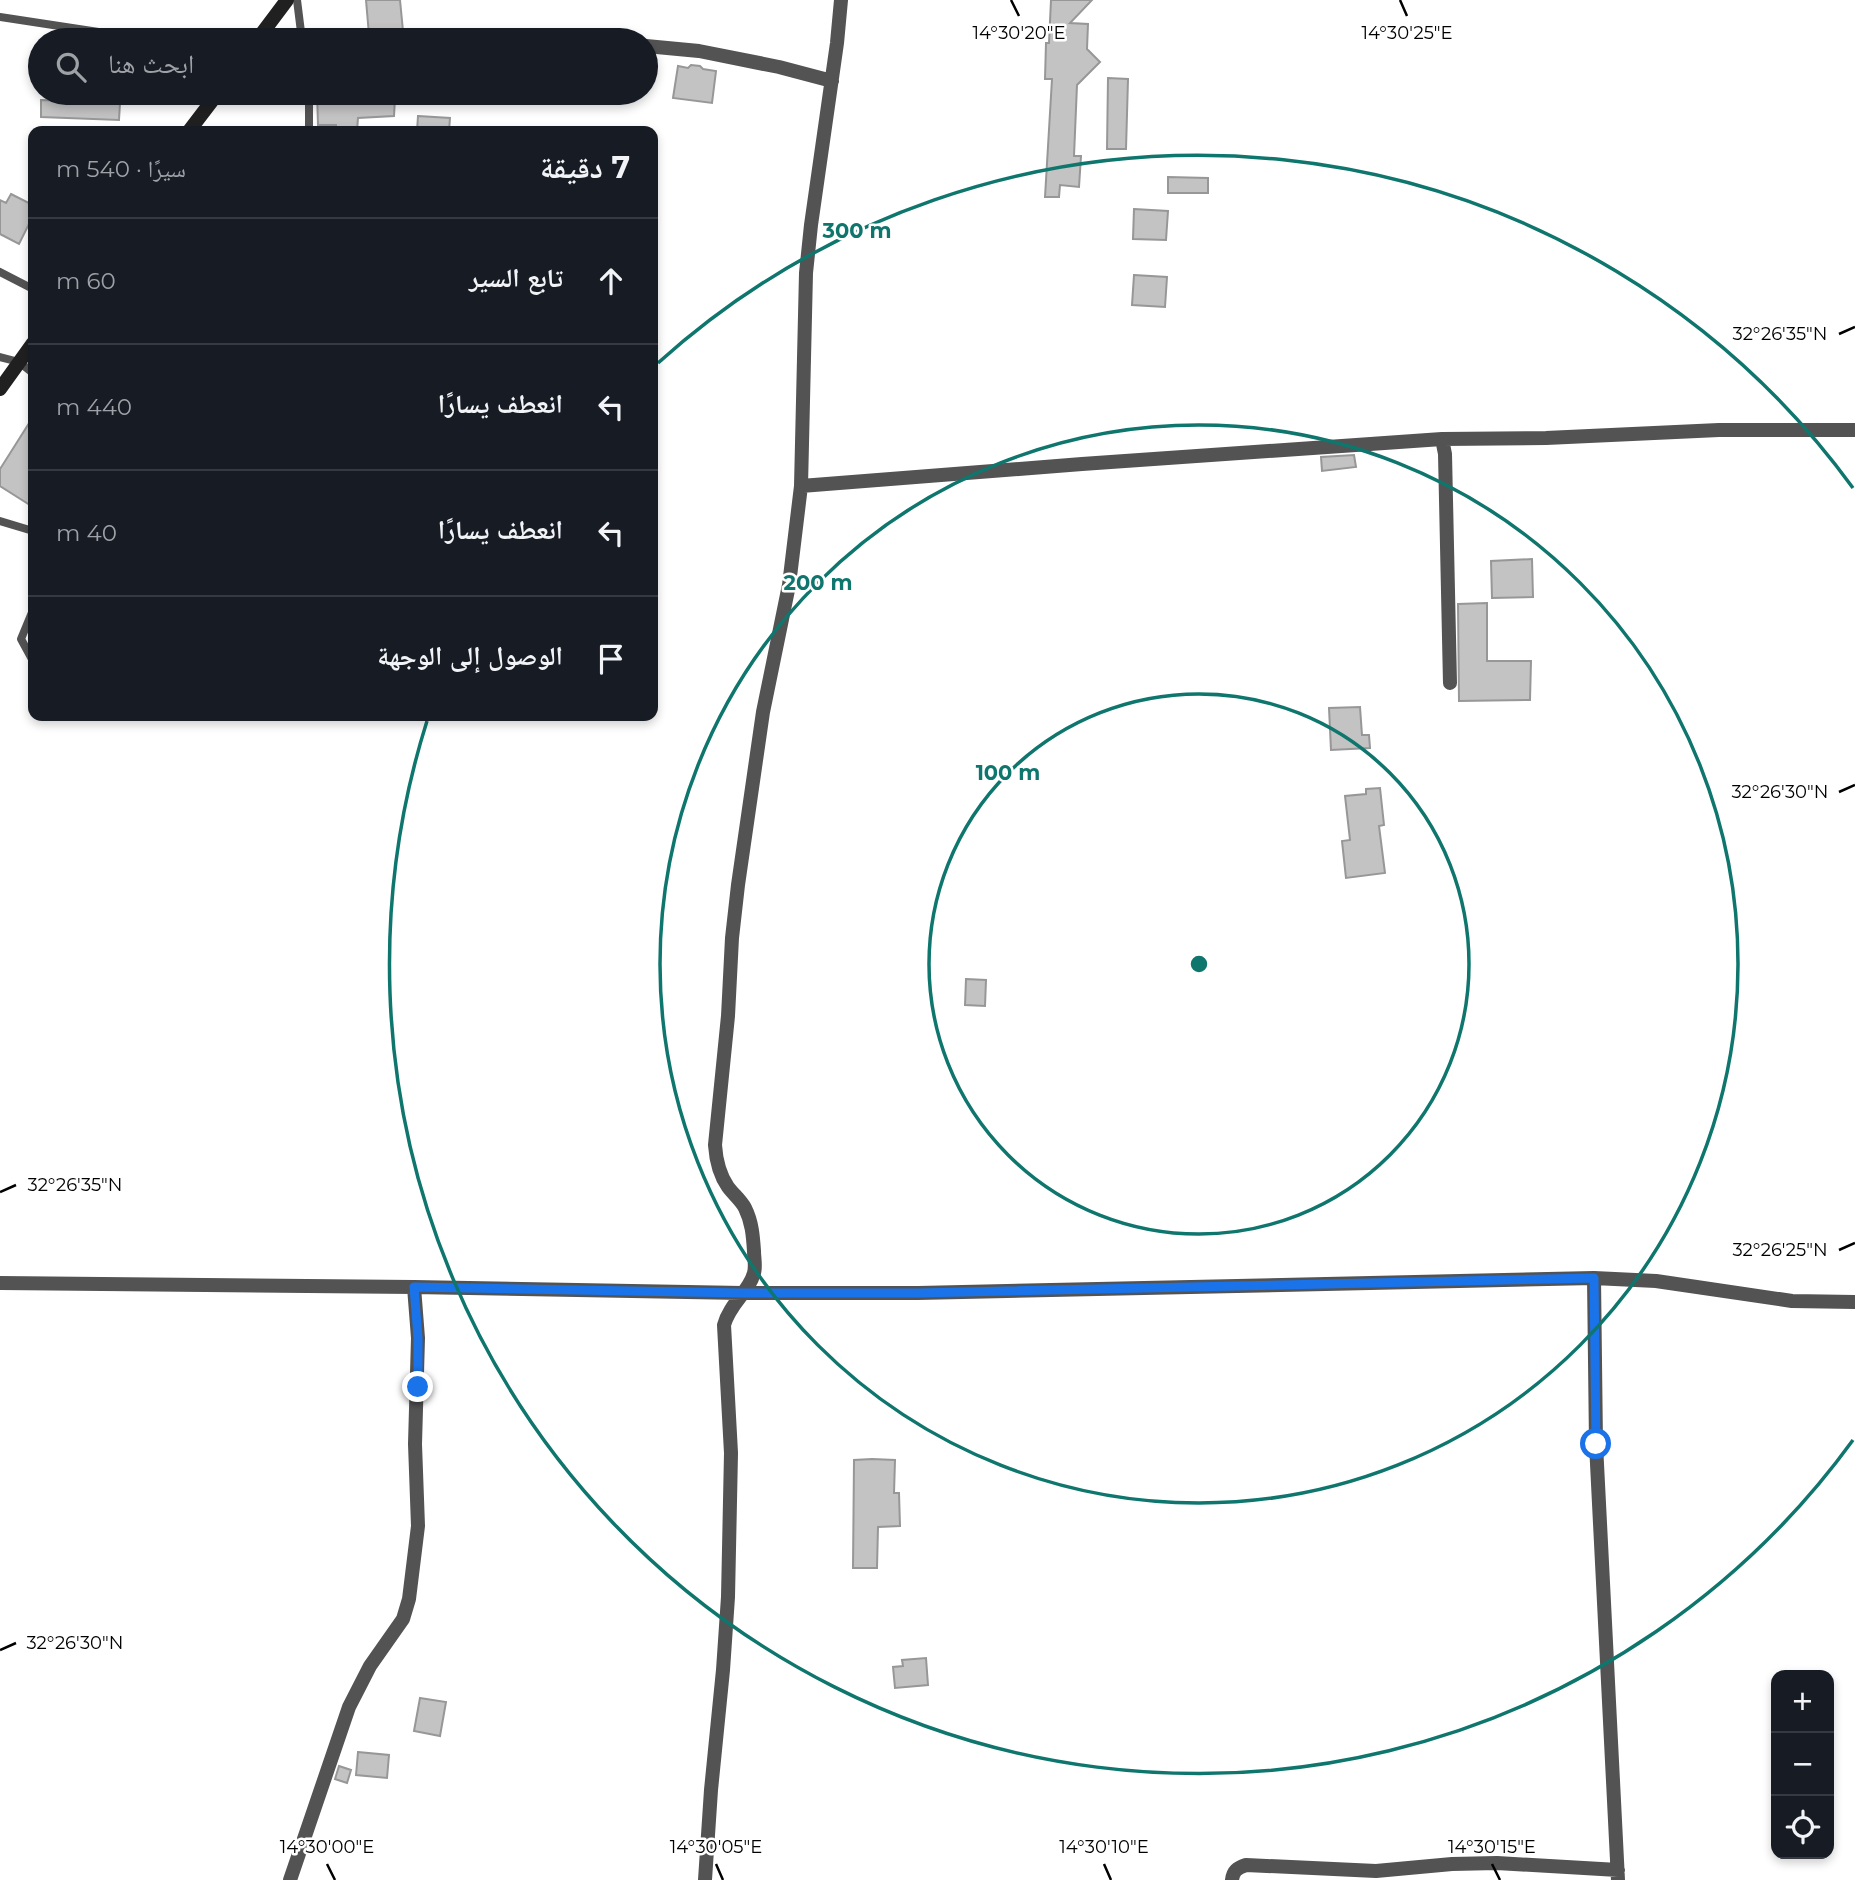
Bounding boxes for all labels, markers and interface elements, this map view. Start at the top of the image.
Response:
text: 14°30'20"E [973,22,1065,44]
text: 14°30'25"E [1361,22,1453,44]
search box [28,28,658,105]
icon: search [52,48,90,86]
text: ابحث هنا [108,48,194,80]
text: 7 دقيقة [540,149,630,186]
text: سيرًا · 540 m [56,155,186,183]
text: 300 m [822,218,891,243]
text: تابع السير [469,262,563,294]
icon: ahead [592,262,630,300]
text: 60 m [56,267,116,295]
text: 32°26'35"N [1733,323,1827,345]
text: انعطف يسارًا [438,388,563,420]
icon: left [592,388,630,426]
text: 440 m [56,393,132,421]
text: انعطف يسارًا [438,514,563,546]
icon: left [592,514,630,552]
text: 40 m [56,519,117,547]
text: 200 m [784,570,852,595]
text: الوصول إلى الوجهة [377,640,563,672]
icon: arrive [592,640,630,678]
text: 100 m [976,760,1040,785]
text: 32°26'30"N [1732,781,1828,803]
centre of rings [1187,952,1211,976]
text: 32°26'35"N [28,1174,122,1196]
text: 32°26'25"N [1732,1239,1828,1261]
route end [402,1371,433,1402]
route start [1580,1428,1611,1459]
text: 32°26'30"N [27,1632,123,1654]
map controls [1771,1670,1834,1859]
button: + [1771,1670,1834,1733]
button: − [1771,1733,1834,1796]
button: locate [1771,1796,1834,1859]
text: 14°30'00"E [280,1836,374,1858]
text: 14°30'05"E [670,1836,762,1858]
text: 14°30'10"E [1059,1836,1149,1858]
text: 14°30'15"E [1448,1836,1536,1858]

